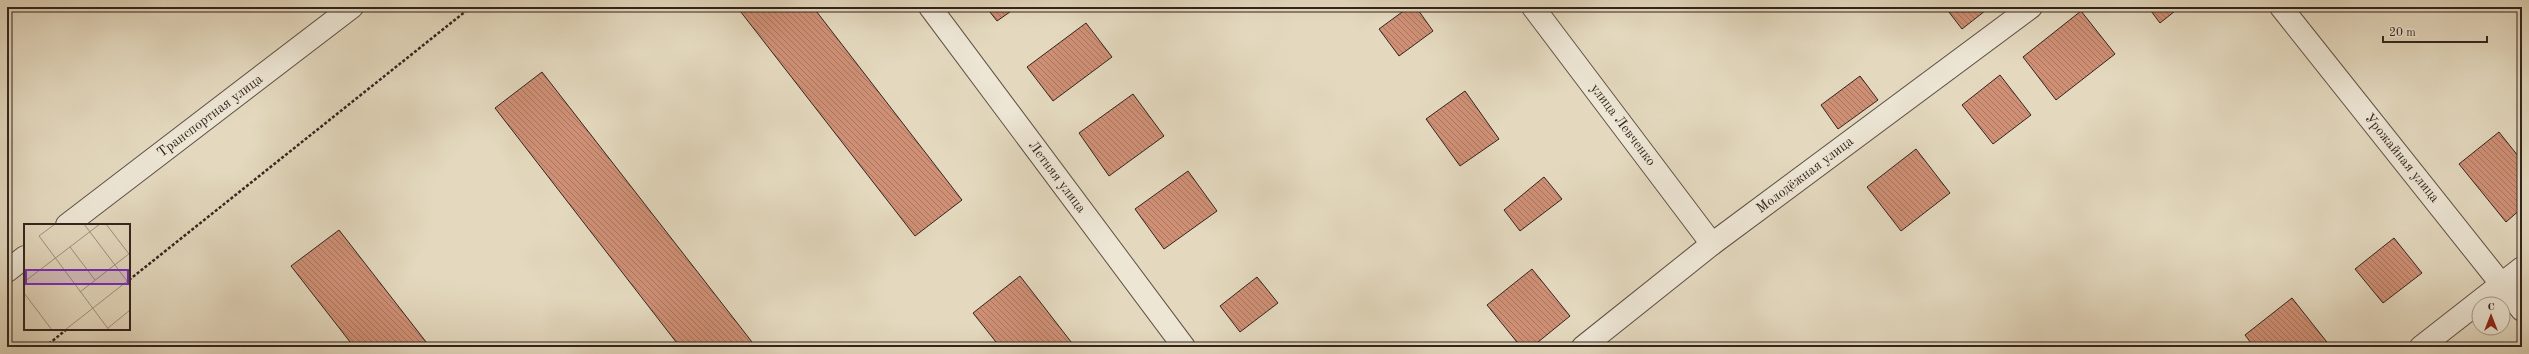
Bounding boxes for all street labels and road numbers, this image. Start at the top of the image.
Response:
street label: Транспортная улица [155,72,265,160]
street label: улица Левченко [1588,81,1658,169]
street label: Урожайная улица [2362,111,2442,205]
street label: Молодёжная улица [1754,134,1856,216]
street label: Летняя улица [1026,138,1088,216]

